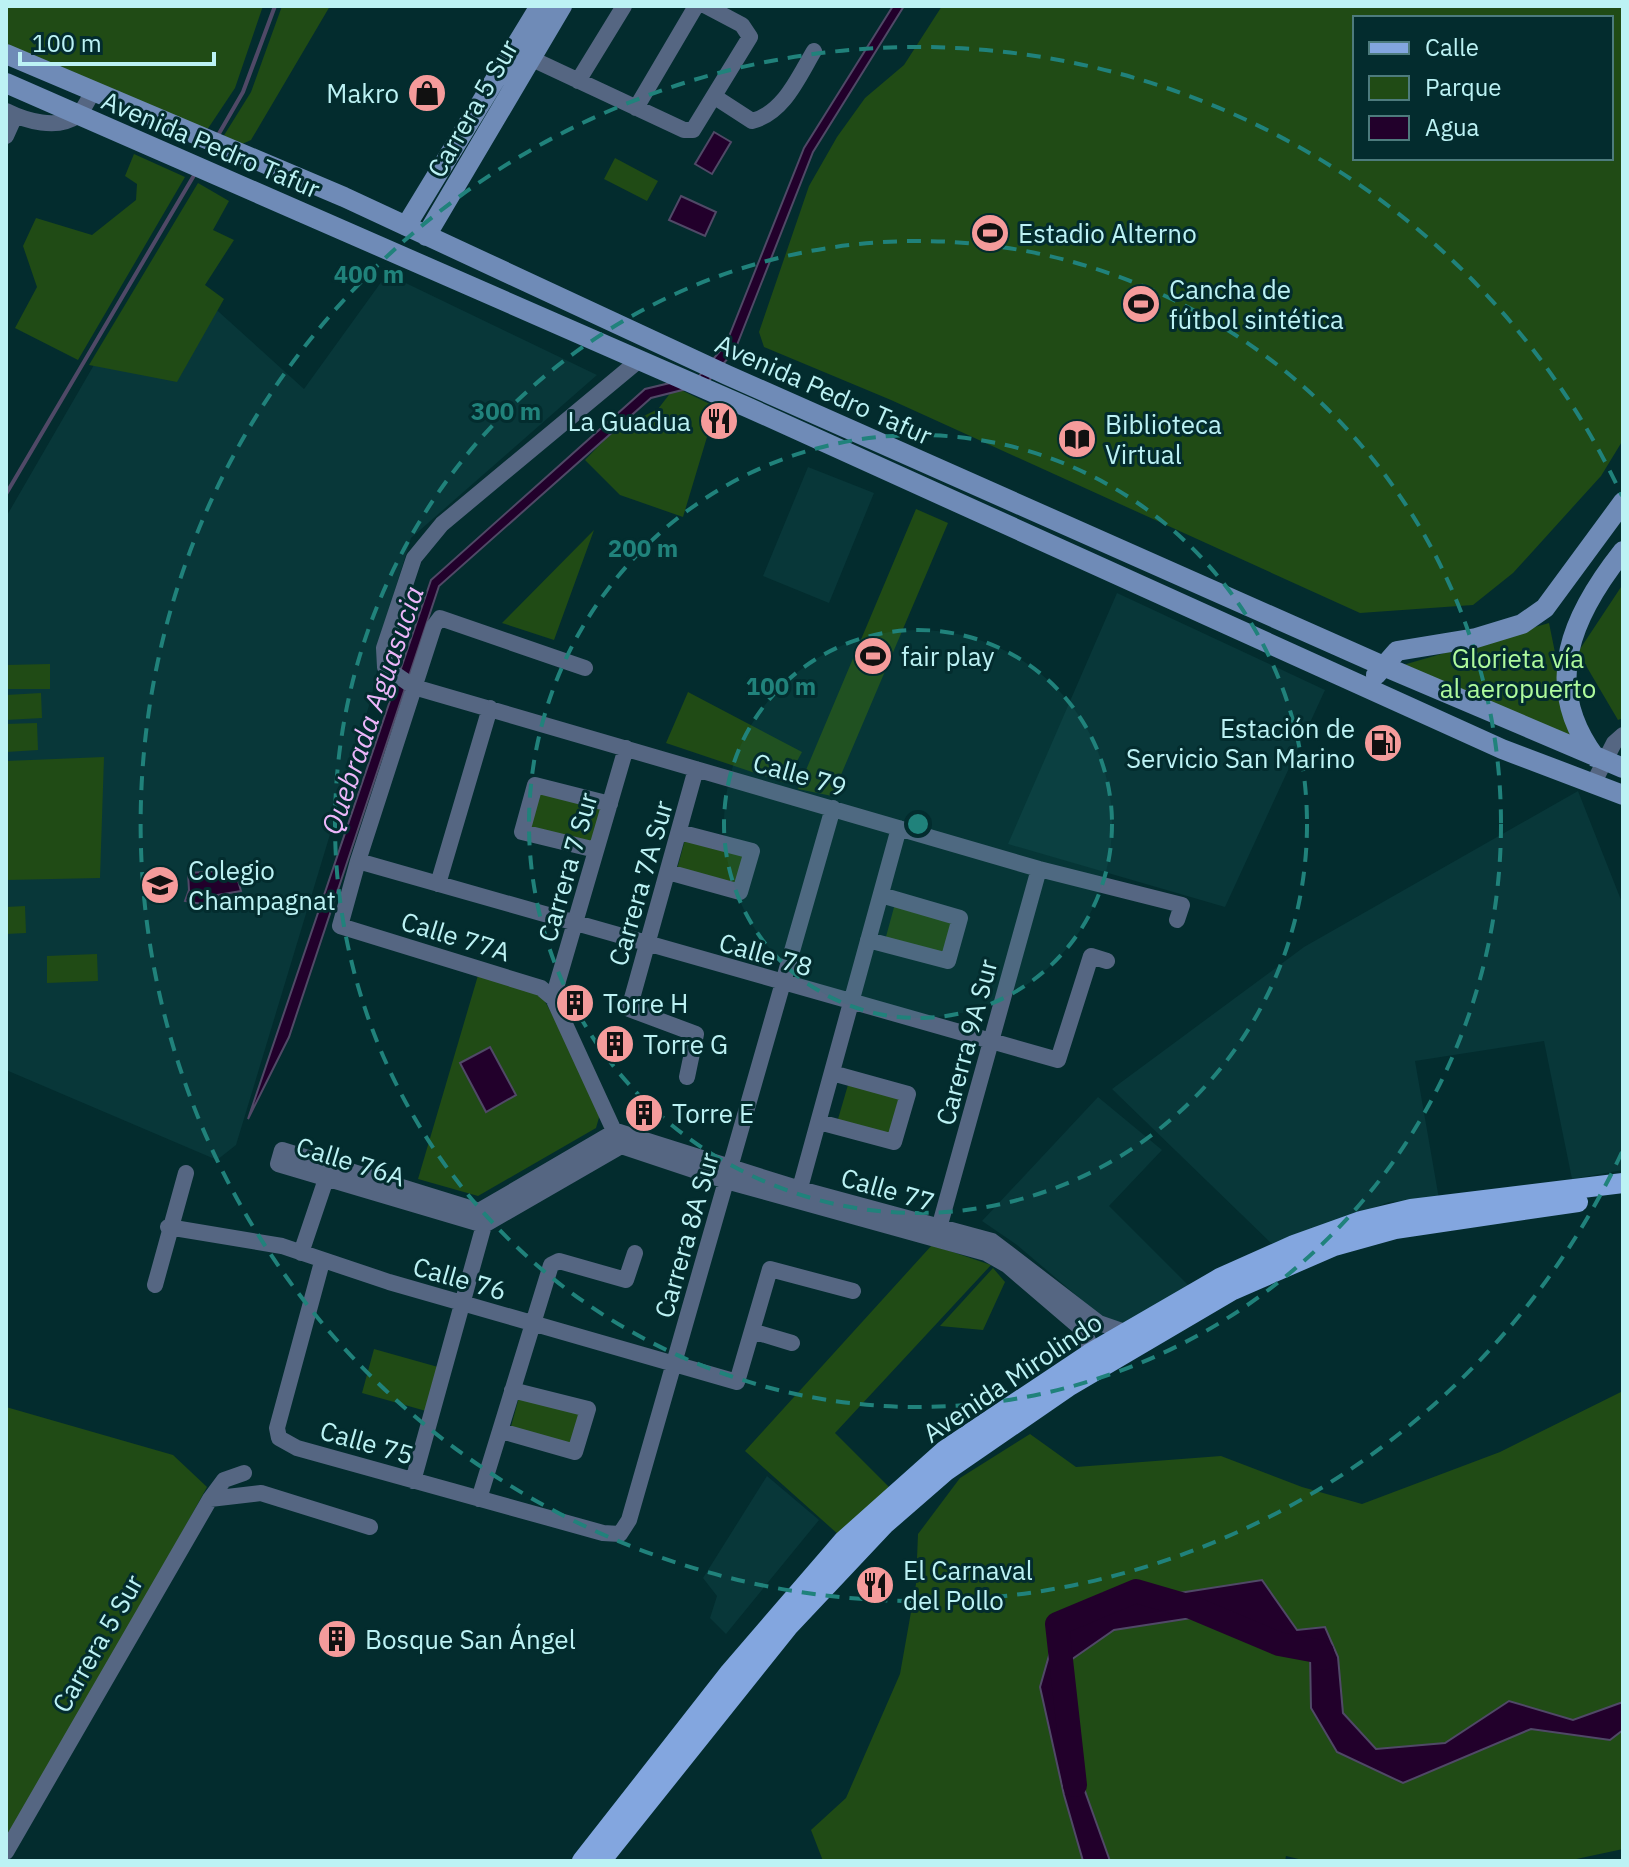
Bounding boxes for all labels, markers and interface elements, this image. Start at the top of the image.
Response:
scale bar [20,16,214,66]
legend [1353,16,1613,160]
text: 100 m [32,27,102,59]
text: Calle [1425,31,1479,63]
street label: Carrera 5 Sur [419,32,525,183]
text: Parque [1425,71,1502,103]
shop icon: Makro [406,72,448,114]
place label: Makro [326,76,399,110]
street label: Avenida Pedro Tafur [97,83,326,205]
text: Agua [1425,111,1480,143]
sports icon: Estadio Alterno [969,212,1011,254]
place label: Estadio Alterno [1018,216,1197,250]
text: 400 m [334,258,404,290]
place label: Cancha de fútbol sintética [1169,272,1344,336]
sports icon: Cancha de fútbol sintética [1120,283,1162,325]
street label: Avenida Pedro Tafur [710,326,938,452]
text: 300 m [471,395,541,427]
restaurant icon: La Guadua [698,400,740,442]
place label: La Guadua [568,404,691,438]
place label: Biblioteca Virtual [1105,407,1222,471]
library icon: Biblioteca Virtual [1056,418,1098,460]
text: 200 m [608,532,678,564]
water label: Quebrada Aguasucia [312,581,432,839]
sports icon: fair play [852,635,894,677]
place label: fair play [901,639,994,673]
park label: Glorieta vía al aeropuerto [1440,641,1596,705]
text: 100 m [746,670,816,702]
place label: Estación de Servicio San Marino [1126,711,1355,775]
fuel station icon: Estación de Servicio San Marino [1362,722,1404,764]
street label: Calle 79 [749,744,851,804]
street label: Carrera 7 Sur [529,788,605,946]
street label: Carrera 7A Sur [600,796,680,970]
centre of rings [904,810,932,838]
place label: Colegio Champagnat [188,853,336,917]
school or university icon: Colegio Champagnat [139,864,181,906]
street label: Calle 77A [397,903,515,969]
street label: Calle 78 [715,924,817,984]
street label: Carerra 9A Sur [928,955,1005,1129]
building icon: Torre H [554,982,596,1024]
place label: Torre H [603,986,689,1020]
building icon: Torre G [594,1023,636,1065]
place label: Torre G [643,1027,728,1061]
building icon: Torre E [623,1092,665,1134]
place label: Torre E [672,1096,754,1130]
street label: Calle 76A [292,1128,410,1194]
street label: Carrera 8A Sur [646,1148,726,1322]
street label: Calle 77 [837,1159,939,1219]
street label: Calle 76 [409,1248,511,1308]
street label: Avenida Mirolindo [916,1304,1108,1450]
street label: Calle 75 [316,1412,418,1472]
place label: El Carnaval del Pollo [903,1553,1033,1617]
restaurant icon: El Carnaval del Pollo [854,1564,896,1606]
street label: Carrera 5 Sur [44,1567,150,1718]
building icon: Bosque San Ángel [316,1618,358,1660]
place label: Bosque San Ángel [365,1622,576,1656]

